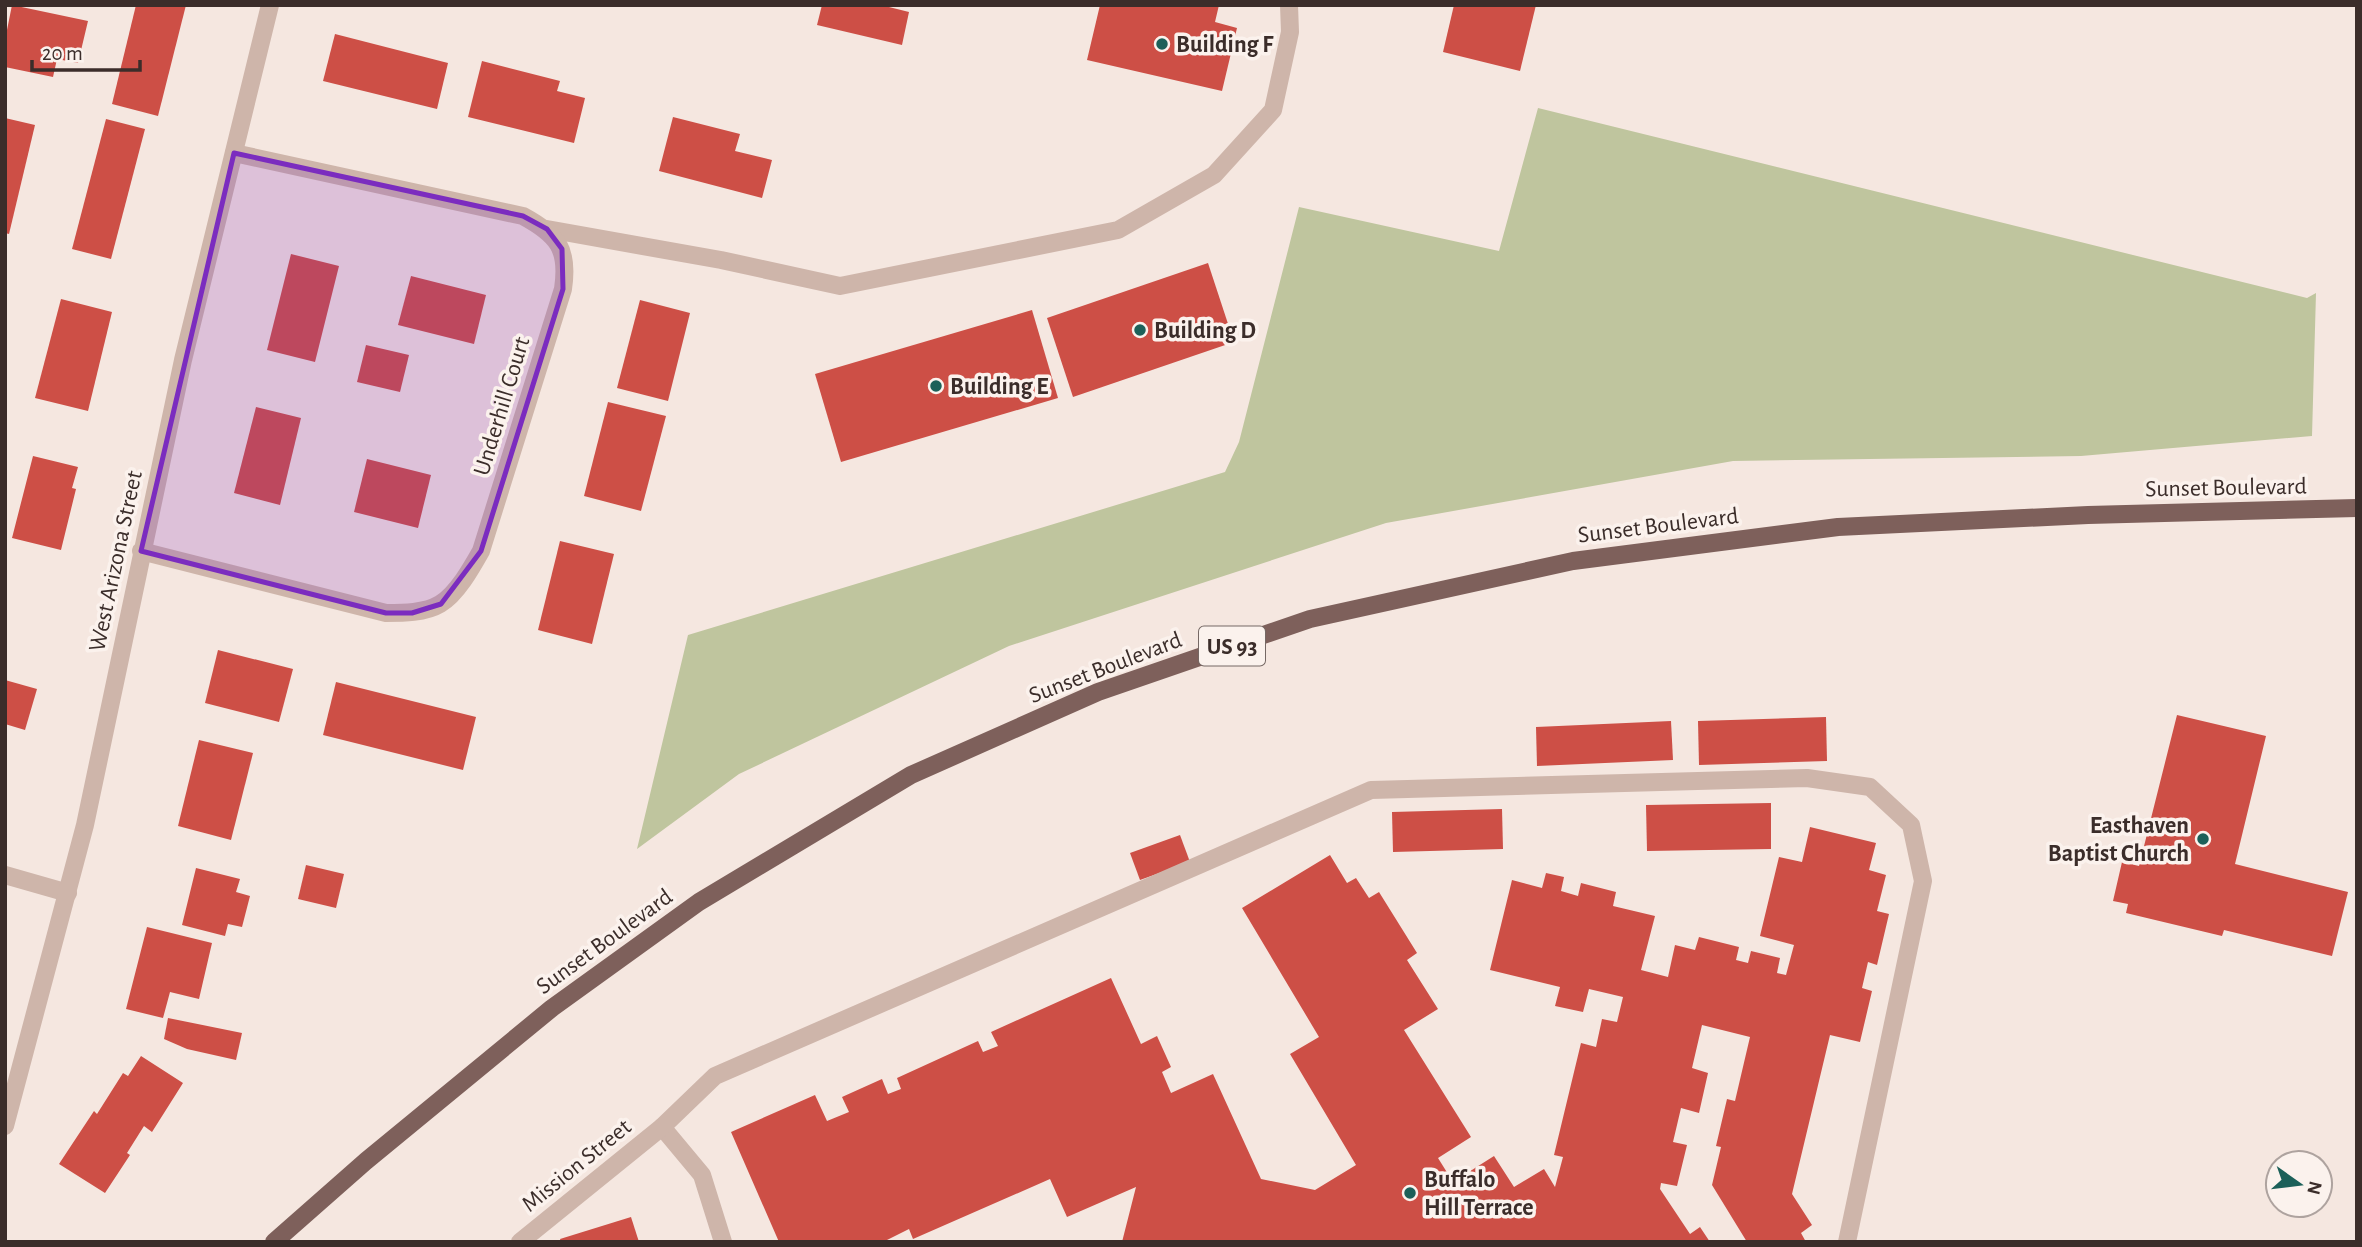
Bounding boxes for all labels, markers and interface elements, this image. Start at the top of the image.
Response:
scale bar [32,28,140,72]
place label: Building F [1176,33,1274,57]
marker: Building F [1154,36,1170,52]
text: 20 m [42,43,83,64]
place label: Building D [1154,319,1256,343]
marker: Building D [1132,322,1148,338]
street label: Underhill Court [470,334,535,478]
place label: Building E [950,375,1048,399]
marker: Building E [928,378,944,394]
street label: West Arizona Street [85,468,147,654]
street label: Sunset Boulevard [2145,475,2307,501]
street label: Sunset Boulevard [1576,504,1740,548]
road number: US 93 [1199,626,1265,666]
street label: Sunset Boulevard [1026,628,1185,708]
place label: Easthaven Baptist Church [2048,814,2189,866]
marker: Easthaven Baptist Church [2195,831,2211,847]
street label: Sunset Boulevard [532,885,677,999]
street label: Mission Street [518,1114,636,1217]
north arrow [2264,1149,2334,1219]
place label: Buffalo Hill Terrace [1424,1168,1534,1220]
text: N [2303,1179,2325,1196]
marker: Buffalo Hill Terrace [1402,1185,1418,1201]

